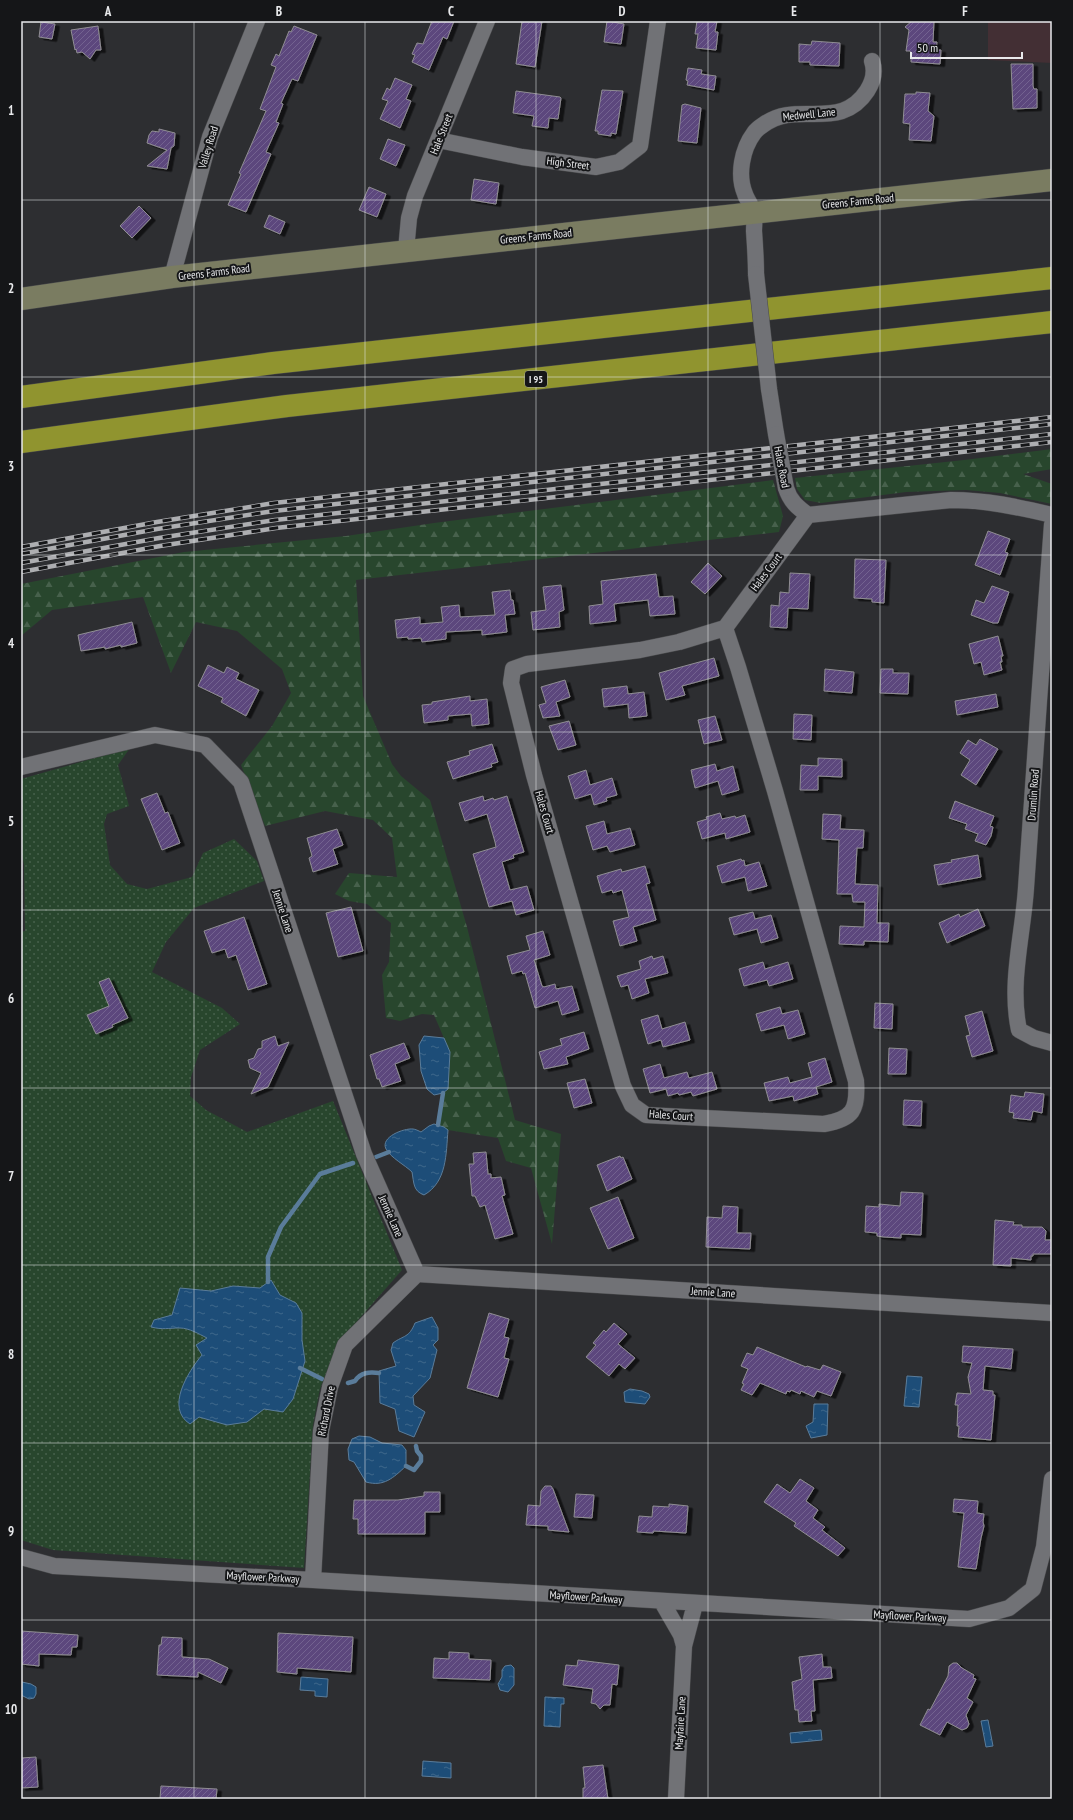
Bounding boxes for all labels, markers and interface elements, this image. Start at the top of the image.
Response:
text: A [104,3,112,20]
text: B [276,3,282,20]
text: C [448,3,454,20]
text: D [619,3,626,20]
text: E [791,3,797,20]
text: F [962,3,968,20]
scale bar [911,34,1022,60]
text: 50 m [917,40,938,55]
text: 1 [8,102,14,119]
street label: Medwell Lane [782,104,836,124]
street label: Hale Street [427,112,455,156]
street label: Valley Road [195,124,221,171]
street label: High Street [546,153,590,173]
street label: Greens Farms Road [821,190,895,212]
street label: Greens Farms Road [499,225,573,247]
street label: Greens Farms Road [177,261,251,283]
text: 2 [8,280,14,297]
road number: I 95 [525,371,547,387]
street label: Hales Road [771,445,793,489]
text: 3 [8,458,14,475]
street label: Hales Court [747,550,785,594]
text: 4 [8,635,15,652]
street label: Drumlin Road [1024,769,1042,821]
street label: Hales Court [532,789,558,835]
text: 5 [8,813,14,830]
street label: Jennie Lane [269,887,297,935]
text: 6 [8,990,14,1007]
street label: Hales Court [649,1106,693,1124]
text: 7 [8,1168,14,1185]
street label: Jennie Lane [375,1192,407,1239]
street label: Jennie Lane [690,1284,736,1300]
text: 8 [8,1346,14,1363]
street label: Richard Drive [314,1384,338,1437]
text: 9 [8,1523,14,1540]
street label: Mayflower Parkway [226,1568,301,1586]
street label: Mayflower Parkway [549,1587,624,1607]
street label: Mayflower Parkway [873,1607,948,1625]
street label: Mayfaire Lane [672,1696,688,1750]
text: 10 [5,1701,17,1718]

